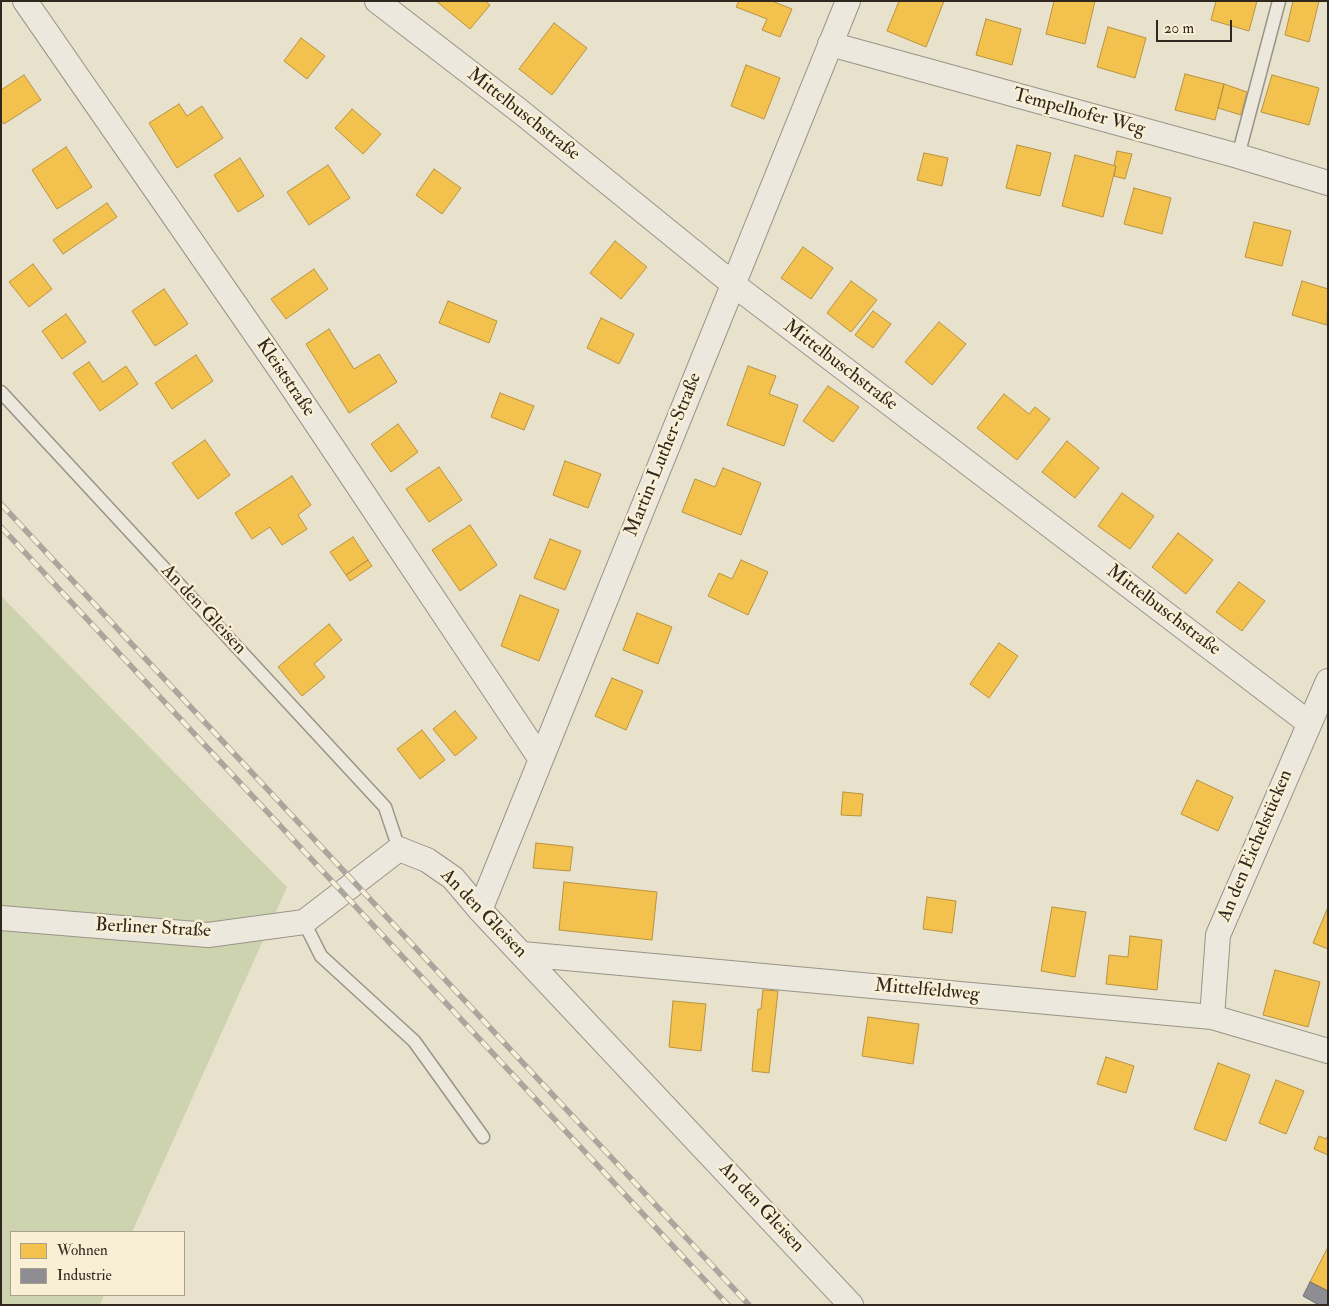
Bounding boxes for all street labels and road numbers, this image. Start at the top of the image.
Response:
street label: Mittelbuschstraße [462,64,584,166]
street label: Tempelhofer Weg [1010,84,1148,142]
street label: Mittelbuschstraße [778,316,902,416]
street label: Kleiststraße [251,335,319,421]
street label: Martin-Luther-Straße [621,370,707,540]
street label: An den Gleisen [155,560,251,660]
street label: Mittelbuschstraße [1101,561,1225,661]
street label: An den Eichelstücken [1214,767,1298,925]
street label: An den Gleisen [435,865,531,963]
street label: Berliner Straße [95,915,211,943]
street label: Mittelfeldweg [874,975,980,1007]
street label: An den Gleisen [713,1158,809,1258]

